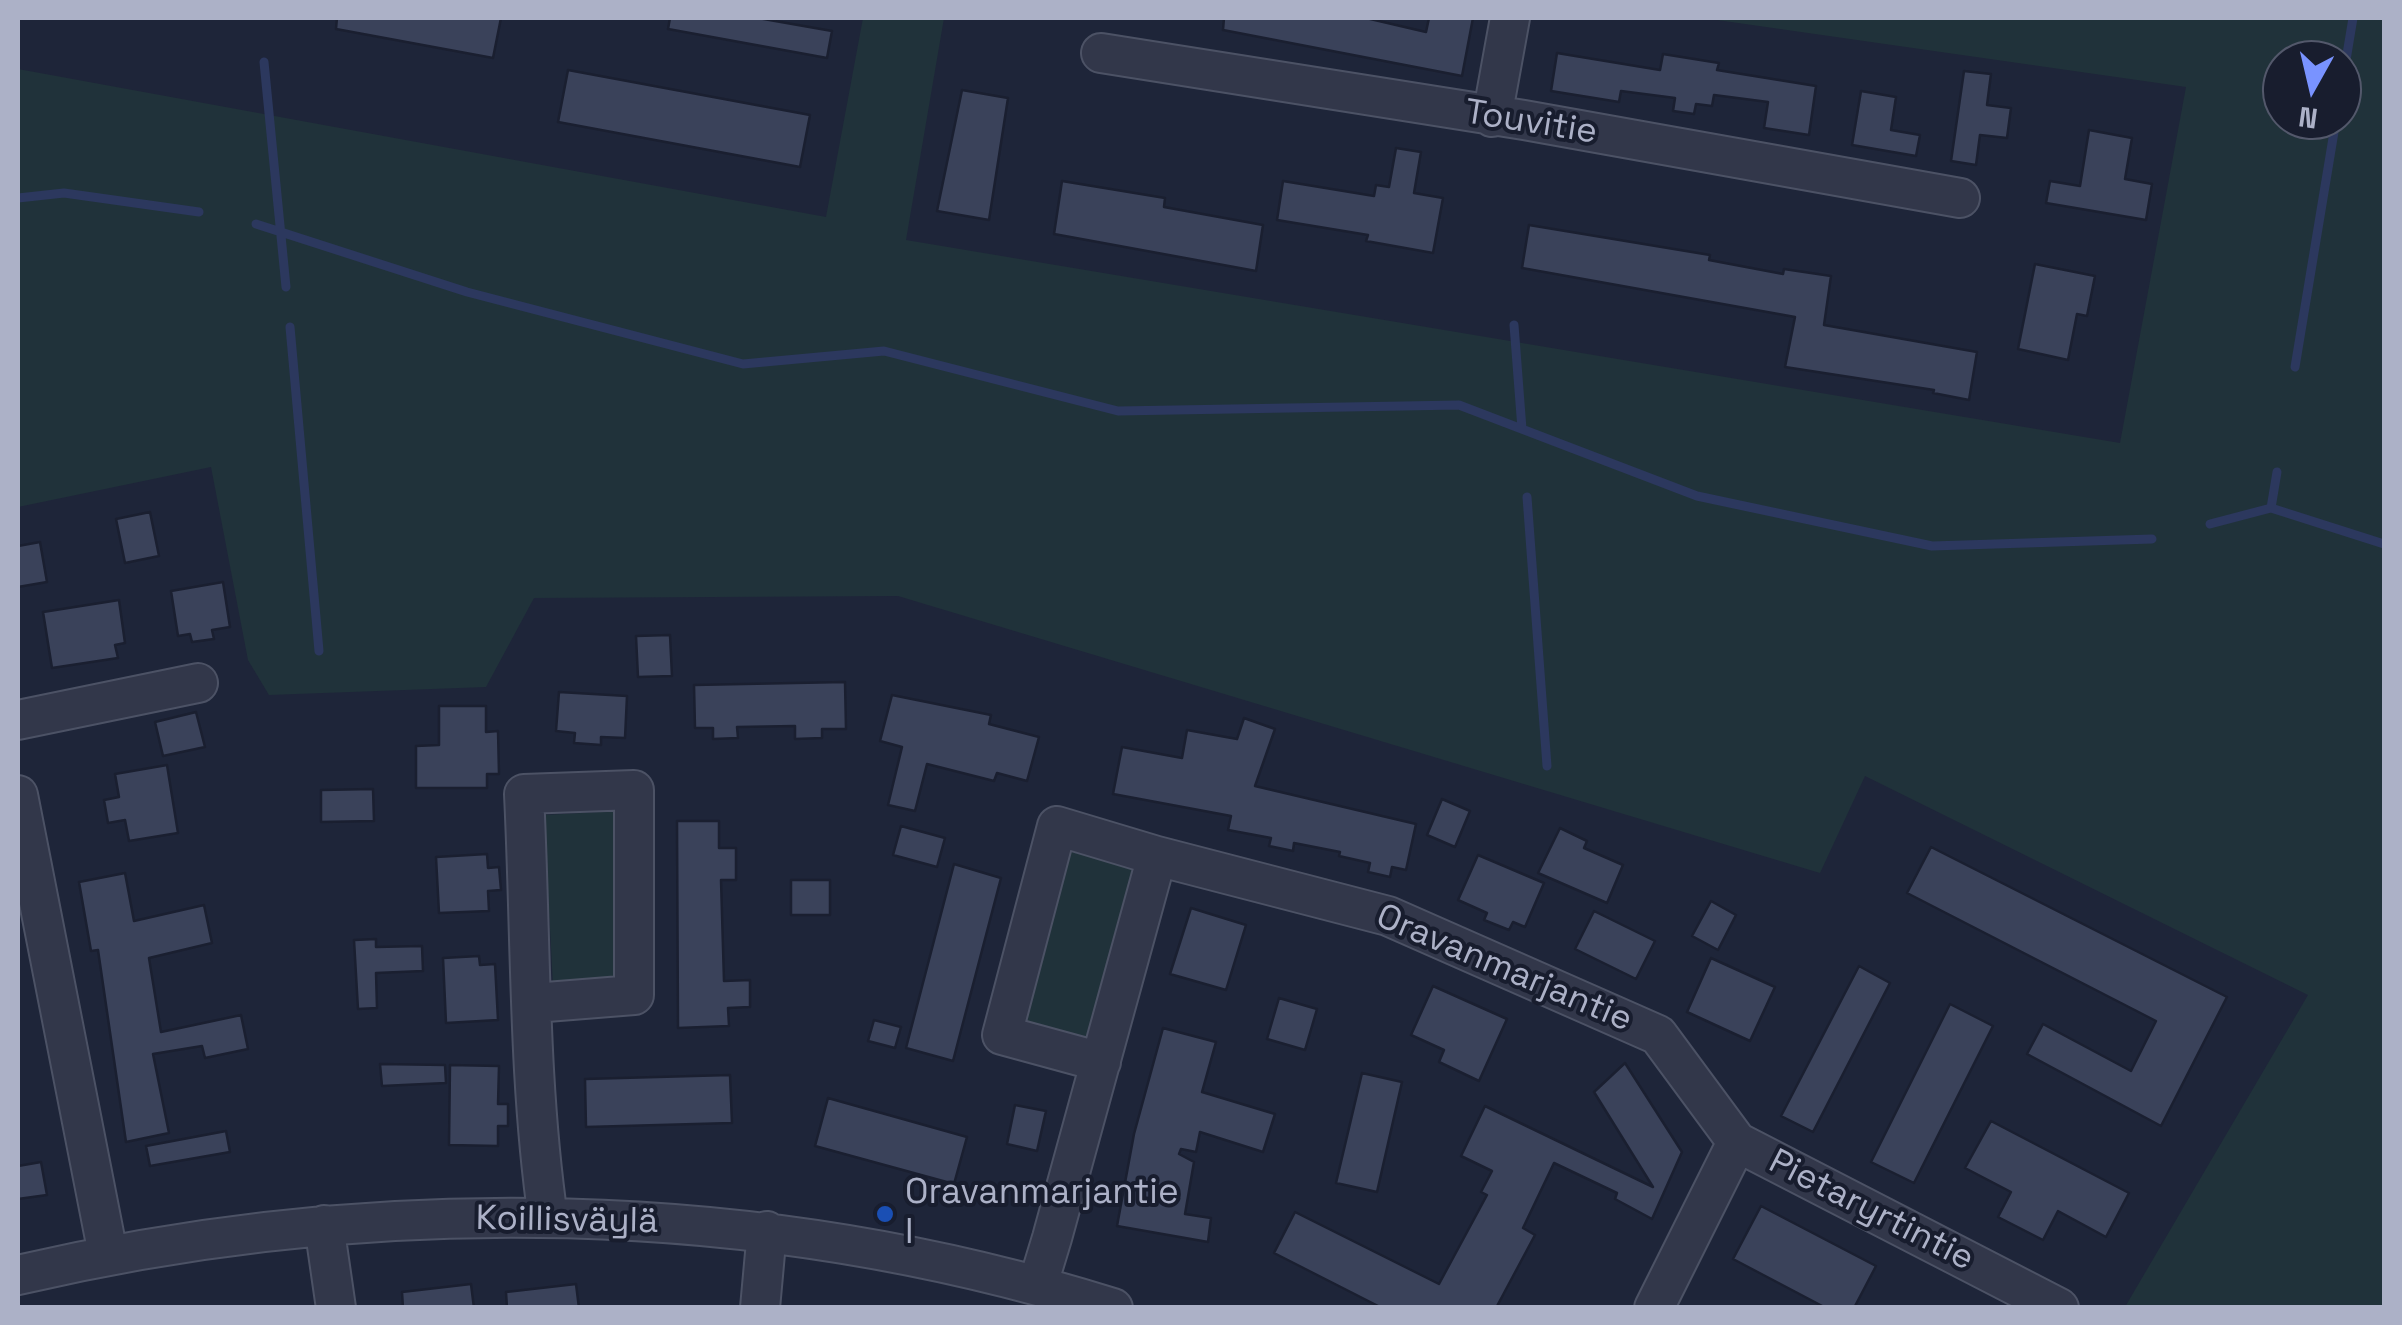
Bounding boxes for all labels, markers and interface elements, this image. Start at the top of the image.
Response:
north arrow [2262,40,2362,140]
street label: Touvitie [1462,92,1600,154]
text: N [2296,99,2320,137]
street label: Oravanmarjantie [1370,896,1638,1042]
street label: Pietaryrtintie [1761,1141,1981,1281]
place label: Oravanmarjantie I [905,1173,1179,1255]
street label: Koillisväylä [475,1198,659,1244]
marker: Oravanmarjantie I [874,1203,896,1225]

